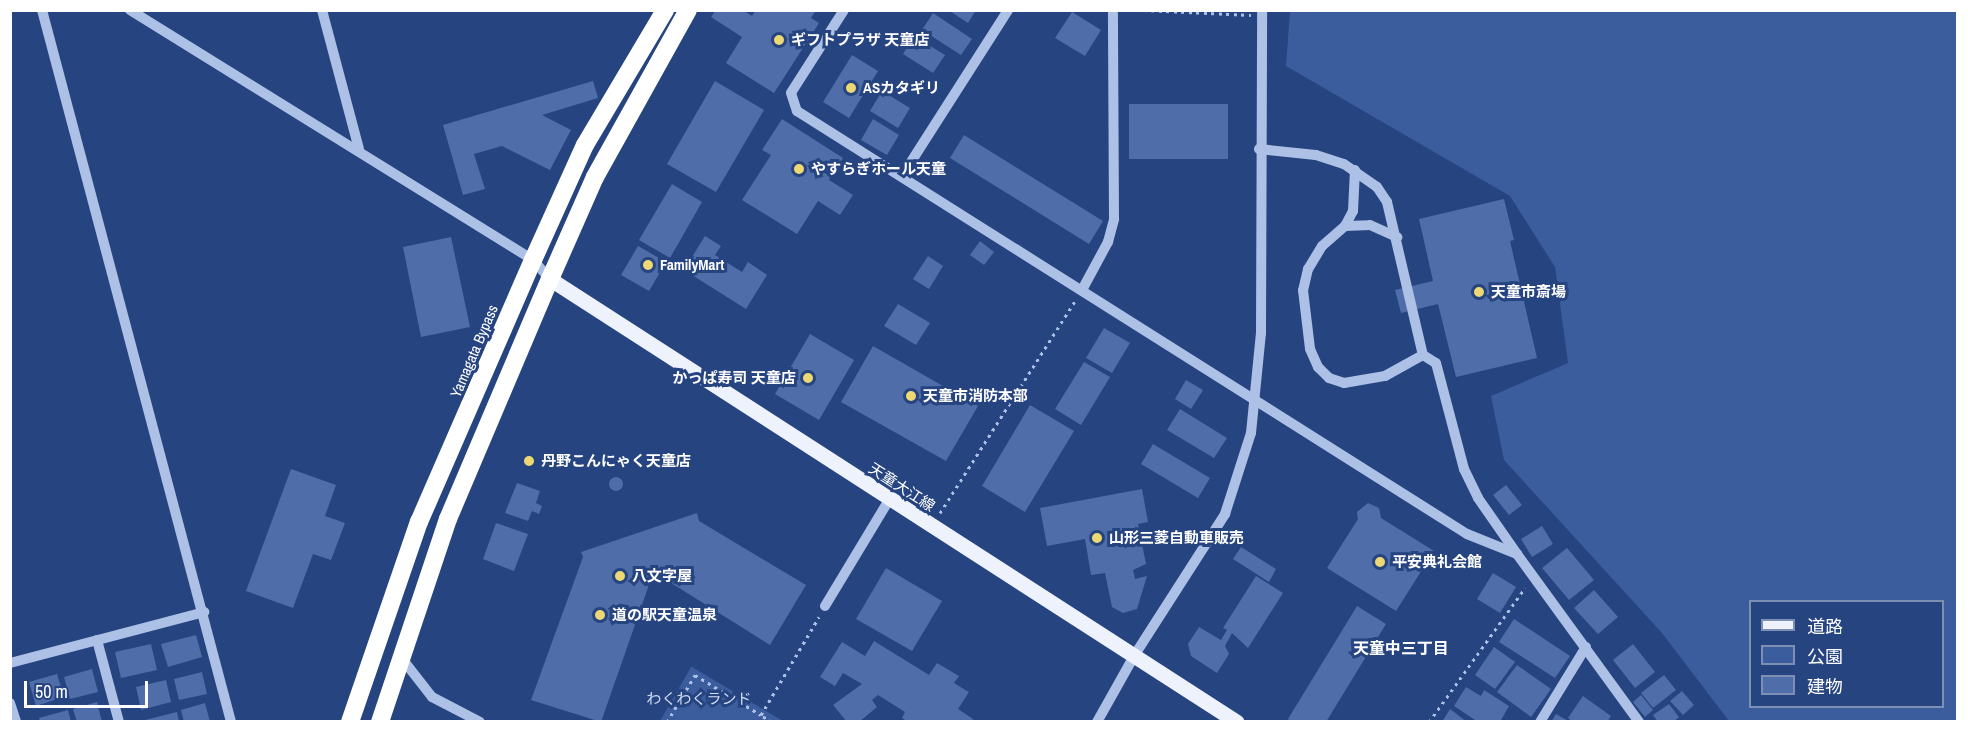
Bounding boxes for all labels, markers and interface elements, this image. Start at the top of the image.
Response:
place label: ギフトプラザ 天童店 [791,31,929,49]
marker: ギフトプラザ 天童店 [772,33,786,47]
place label: ASカタギリ [863,79,940,97]
marker: ASカタギリ [844,81,858,95]
place label: やすらぎホール天童 [811,160,946,178]
marker: やすらぎホール天童 [792,162,806,176]
place label: FamilyMart [660,256,724,274]
marker: FamilyMart [641,258,655,272]
place label: 天童市斎場 [1491,283,1566,301]
marker: 天童市斎場 [1472,285,1486,299]
street label: Yamagata Bypass [446,302,502,400]
place label: かっぱ寿司 天童店 [673,369,796,387]
marker: かっぱ寿司 天童店 [801,371,815,385]
place label: 天童市消防本部 [923,387,1028,405]
marker: 天童市消防本部 [904,389,918,403]
place label: 丹野こんにゃく天童店 [541,452,691,470]
marker: 丹野こんにゃく天童店 [522,454,536,468]
street label: 天童大江線 [866,459,938,515]
place label: 山形三菱自動車販売 [1109,529,1244,547]
marker: 山形三菱自動車販売 [1090,531,1104,545]
place label: 平安典礼会館 [1392,553,1482,571]
marker: 平安典礼会館 [1373,555,1387,569]
place label: 八文字屋 [632,567,692,585]
marker: 八文字屋 [613,569,627,583]
legend [1749,600,1944,708]
place label: 道の駅天童温泉 [612,606,717,624]
marker: 道の駅天童温泉 [593,608,607,622]
text: 道路 [1807,614,1843,639]
district label: 天童中三丁目 [1353,638,1449,658]
text: 公園 [1807,644,1843,669]
scale bar [27,669,152,707]
text: 建物 [1807,674,1843,699]
text: 50 m [35,679,68,704]
park label: わくわくランド [647,690,751,708]

